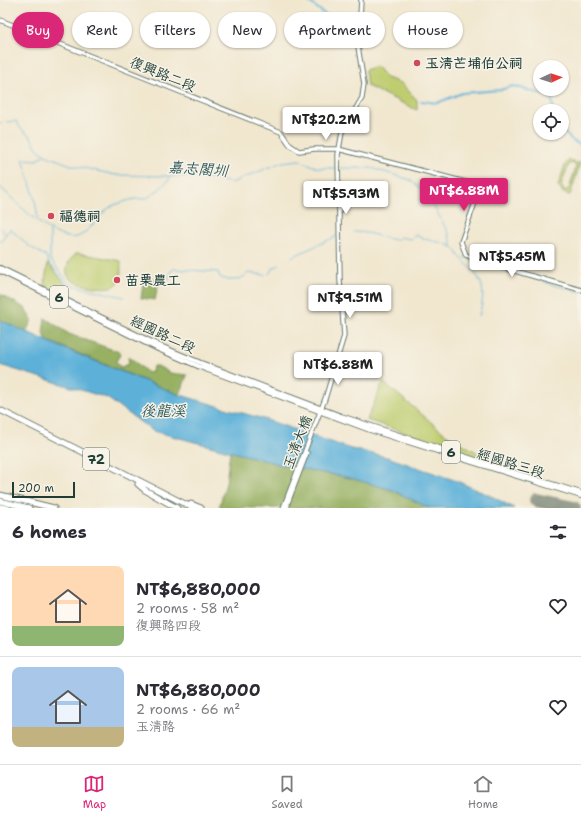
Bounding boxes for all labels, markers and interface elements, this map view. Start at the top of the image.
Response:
chip: Buy [12,12,64,48]
chip: Rent [72,12,132,48]
chip: Filters [140,12,210,48]
chip: New [218,12,276,48]
chip: Apartment [284,12,385,48]
chip: House [393,12,463,48]
street label: 復興路二段 [127,53,199,95]
place label: 玉清芒埔伯公祠 [425,54,523,72]
marker: 玉清芒埔伯公祠 [412,58,422,68]
north arrow [533,60,569,96]
map controls [533,60,569,140]
button: locate [533,104,569,140]
pin: NT$20.2M [285,107,367,141]
text: NT$20.2M [291,111,361,128]
water label: 嘉志閣圳 [167,157,231,181]
pin: NT$6.88M [423,178,505,212]
pin: NT$5.93M [305,181,387,215]
text: NT$6.88M [429,182,499,199]
text: NT$5.93M [312,185,380,202]
place label: 福德祠 [59,207,101,225]
marker: 福德祠 [46,211,56,221]
pin: NT$5.45M [471,244,553,278]
text: NT$5.45M [479,248,545,265]
place label: 苗栗農工 [125,271,181,289]
marker: 苗栗農工 [112,275,122,285]
pin: NT$9.51M [309,285,391,319]
road number: 6 [50,286,68,308]
text: NT$9.51M [317,289,383,306]
street label: 經國路二段 [127,311,199,357]
pin: NT$6.88M [297,352,379,386]
text: NT$6.88M [303,356,373,373]
water label: 後龍溪 [140,401,186,421]
street label: 玉清大橋 [279,413,315,471]
road number: 6 [442,441,460,463]
street label: 經國路三段 [475,444,547,482]
road number: 72 [83,448,109,470]
scale bar [12,480,75,499]
text: 200 m [18,481,54,496]
text: 6 homes [12,521,87,543]
icon: filters [547,521,569,543]
text: NT$6,880,000 [136,578,261,600]
icon: home [44,582,92,630]
icon: heart [547,595,569,617]
text: 2 rooms · 58 m² [136,600,239,617]
text: 復興路四段 [136,617,201,634]
text: NT$6,880,000 [136,679,261,701]
icon: home [44,683,92,731]
icon: heart [547,696,569,718]
text: 2 rooms · 66 m² [136,701,240,718]
text: 玉清路 [136,718,175,735]
tab: Map [83,773,106,812]
tab: Saved [272,773,303,812]
tab: Home [468,773,498,812]

